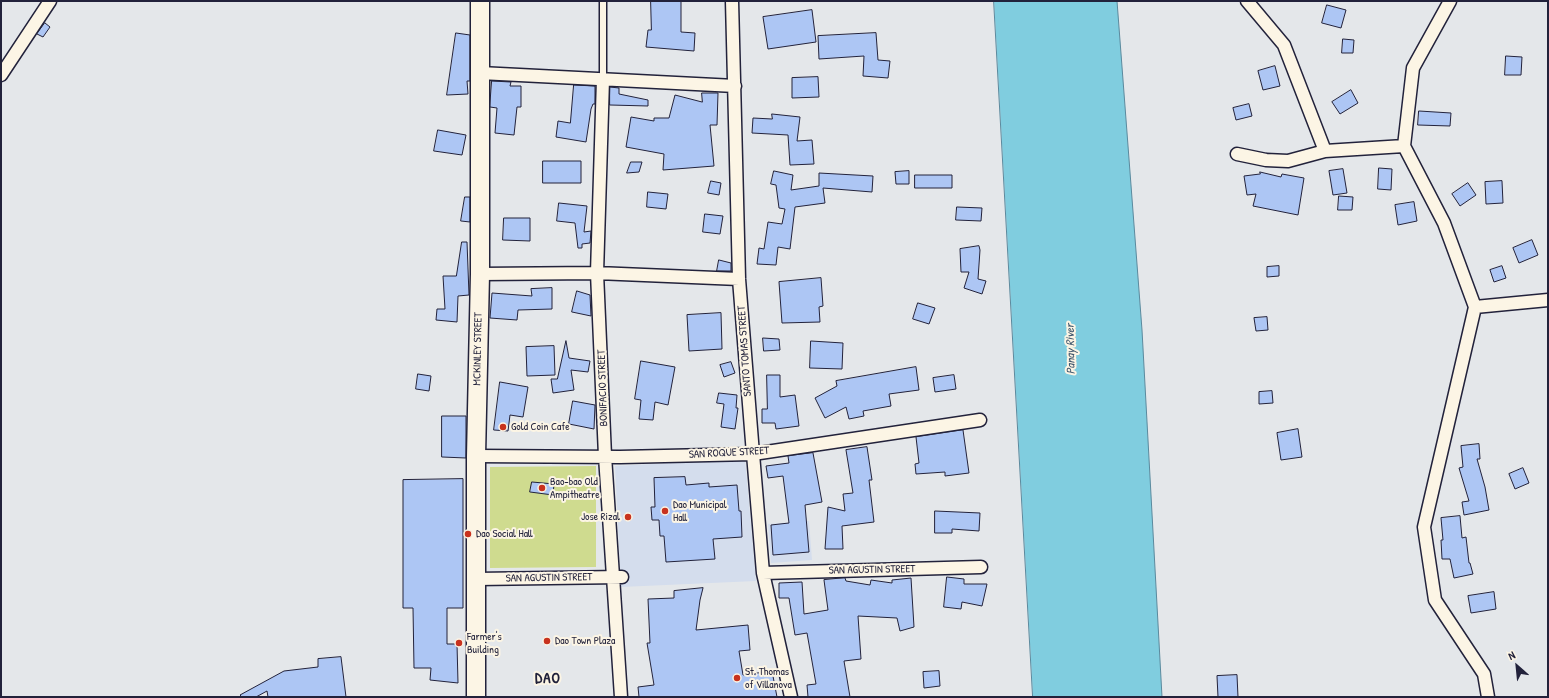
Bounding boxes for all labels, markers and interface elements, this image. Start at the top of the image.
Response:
street label: SANTO TOMAS STREET [735,305,755,397]
street label: MCKINLEY STREET [471,312,485,386]
water label: Panay River [1063,323,1079,375]
street label: BONIFACIO STREET [595,349,611,427]
place label: Gold Coin Cafe [511,420,570,434]
marker: Gold Coin Cafe [498,422,508,432]
street label: SAN ROQUE STREET [688,444,770,462]
place label: Bao-bao Old Ampitheatre [550,475,600,501]
marker: Bao-bao Old Ampitheatre [537,483,547,493]
place label: Dao Municipal Hall [673,498,727,524]
marker: Dao Municipal Hall [660,506,670,516]
place label: Jose Rizal [581,510,620,524]
marker: Jose Rizal [623,512,633,522]
place label: Dao Social Hall [476,527,533,541]
marker: Dao Social Hall [463,529,473,539]
street label: SAN AGUSTIN STREET [829,563,915,577]
street label: SAN AGUSTIN STREET [506,571,592,585]
place label: Farmer's Building [467,630,502,656]
place label: Dao Town Plaza [555,634,615,648]
marker: Dao Town Plaza [542,636,552,646]
marker: Farmer's Building [454,638,464,648]
north arrow [1497,646,1537,686]
text: N [1506,648,1517,663]
place label: St. Thomas of Villanova [745,665,792,691]
district label: DAO [535,670,561,688]
marker: St. Thomas of Villanova [732,673,742,683]

